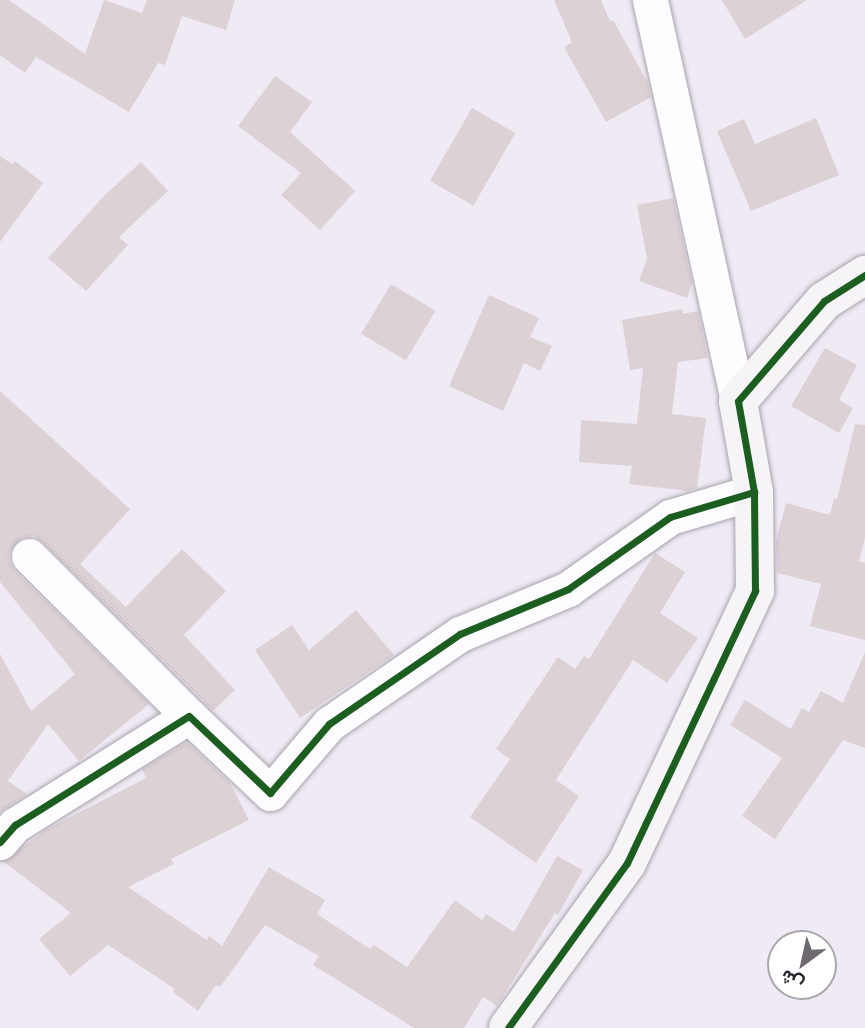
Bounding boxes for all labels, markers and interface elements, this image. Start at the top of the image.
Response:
north arrow [767,930,837,1000]
text: ش [776,965,807,997]

